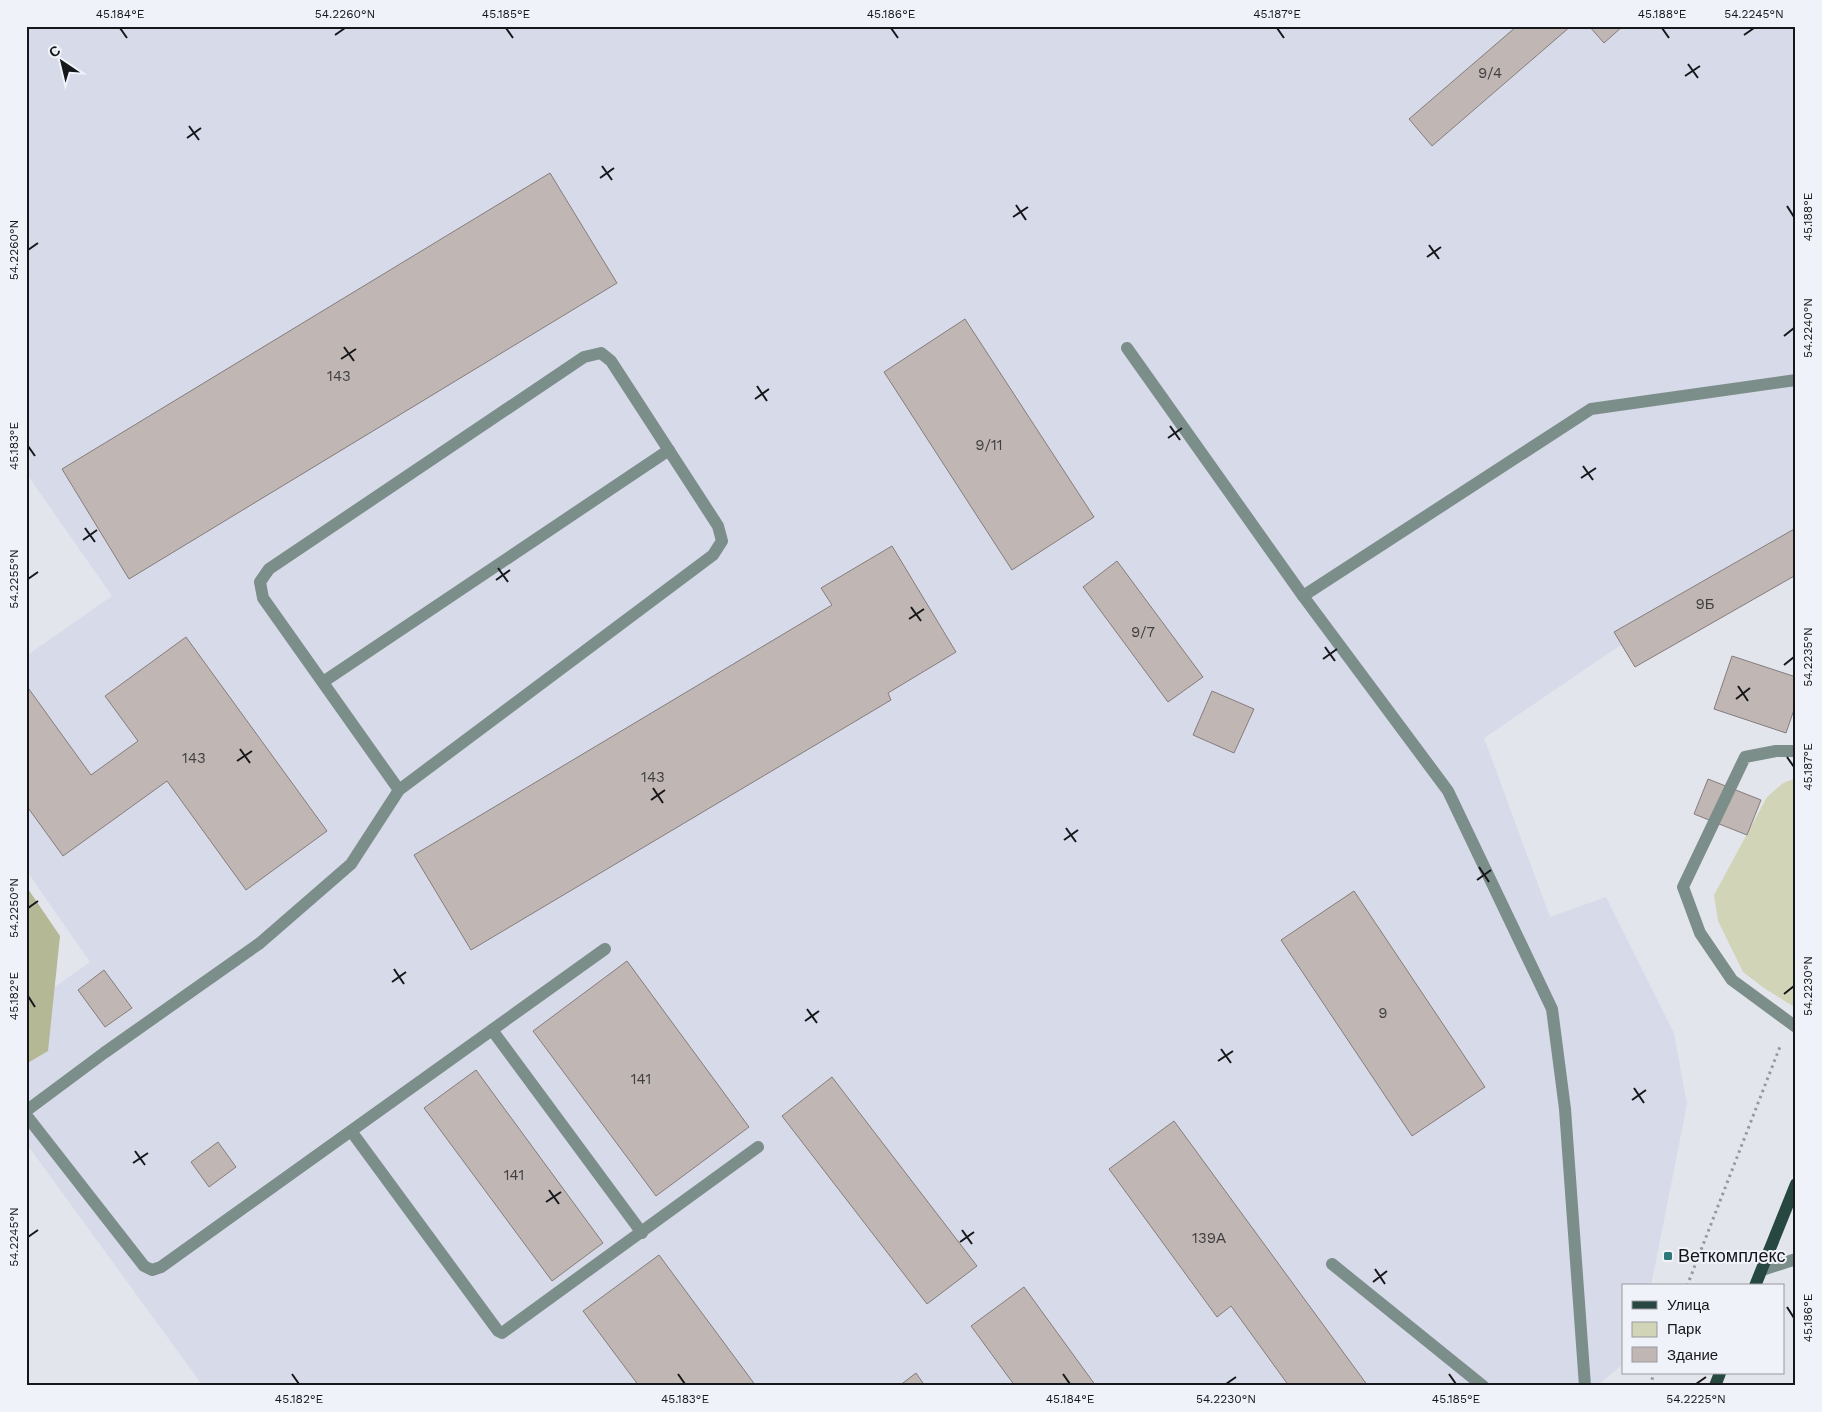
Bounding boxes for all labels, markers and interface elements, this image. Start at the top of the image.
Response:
text: 45.184°E [96,7,145,21]
text: 54.2260°N [315,7,375,21]
text: 45.185°E [482,7,531,21]
text: 45.186°E [867,7,916,21]
text: 45.187°E [1253,7,1301,21]
text: 45.188°E [1638,7,1687,21]
text: 54.2245°N [1724,7,1784,21]
north arrow [38,38,88,88]
text: С [46,42,63,61]
house number: 9/4 [1478,64,1502,82]
text: 45.188°E [1801,192,1815,241]
text: 54.2260°N [7,220,21,280]
text: 54.2240°N [1801,298,1815,358]
house number: 143 [327,367,351,385]
text: 45.183°E [7,422,21,470]
house number: 9/11 [975,436,1003,454]
text: 54.2255°N [7,549,21,609]
house number: 9Б [1695,595,1715,613]
house number: 9/7 [1131,623,1155,641]
text: 54.2235°N [1801,627,1815,687]
text: 45.187°E [1801,743,1815,791]
house number: 143 [182,749,206,767]
house number: 143 [641,768,665,786]
text: 54.2250°N [7,878,21,938]
text: 54.2230°N [1801,956,1815,1016]
text: 45.182°E [7,971,21,1020]
house number: 9 [1378,1004,1388,1022]
house number: 141 [631,1070,651,1088]
house number: 141 [504,1166,524,1184]
text: 54.2245°N [7,1207,21,1267]
house number: 139А [1192,1229,1226,1247]
place label: Веткомплекс [1678,1245,1785,1266]
marker: Веткомплекс [1662,1250,1674,1262]
legend [1622,1284,1784,1374]
text: 45.186°E [1801,1293,1815,1342]
text: Улица [1667,1296,1710,1314]
text: Парк [1667,1320,1701,1338]
text: Здание [1667,1346,1718,1364]
text: 45.182°E [275,1392,324,1406]
text: 45.183°E [661,1392,709,1406]
text: 45.184°E [1046,1392,1095,1406]
text: 54.2230°N [1196,1392,1256,1406]
text: 45.185°E [1432,1392,1481,1406]
text: 54.2225°N [1666,1392,1726,1406]

